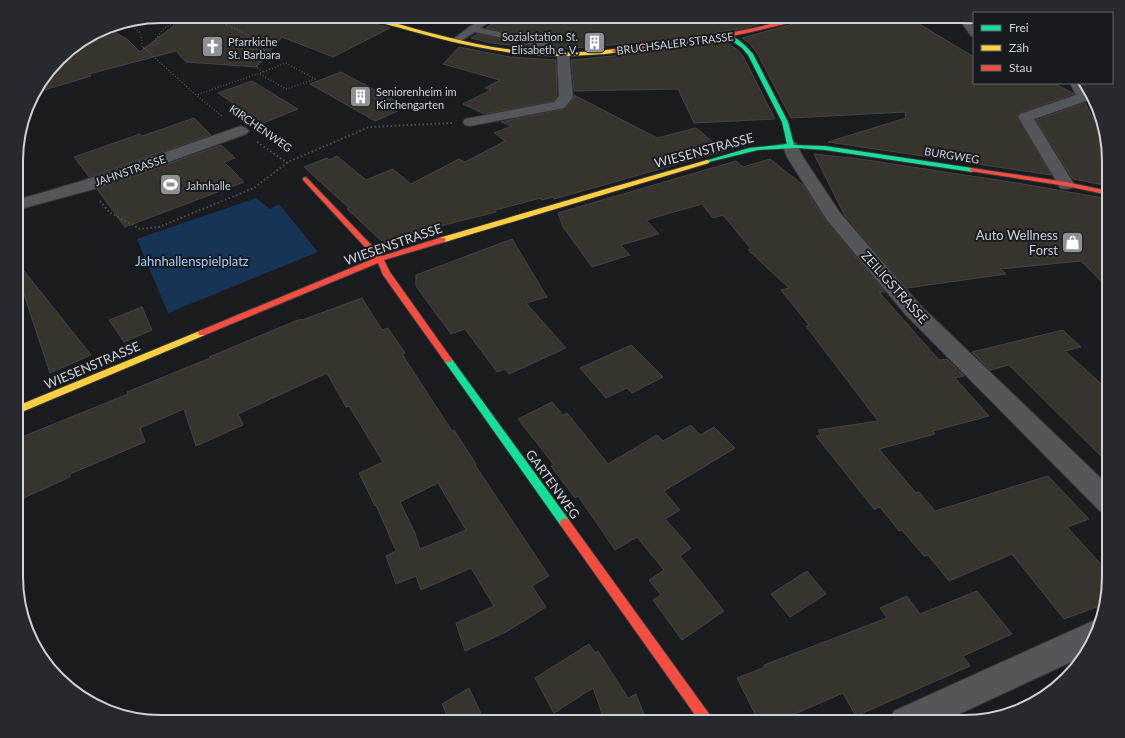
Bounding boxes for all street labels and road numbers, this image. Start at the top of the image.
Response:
street label: BRUCHSALER STRASSE [616,29,734,57]
street label: KIRCHENWEG [227,102,295,154]
street label: WIESENSTRASSE [652,129,756,171]
street label: BURGWEG [924,144,980,166]
street label: JAHNSTRASSE [93,152,167,188]
street label: WIESENSTRASSE [342,220,444,268]
street label: ZEILIGSTRASSE [858,247,932,327]
street label: WIESENSTRASSE [42,338,142,392]
street label: GARTENWEG [523,446,583,522]

